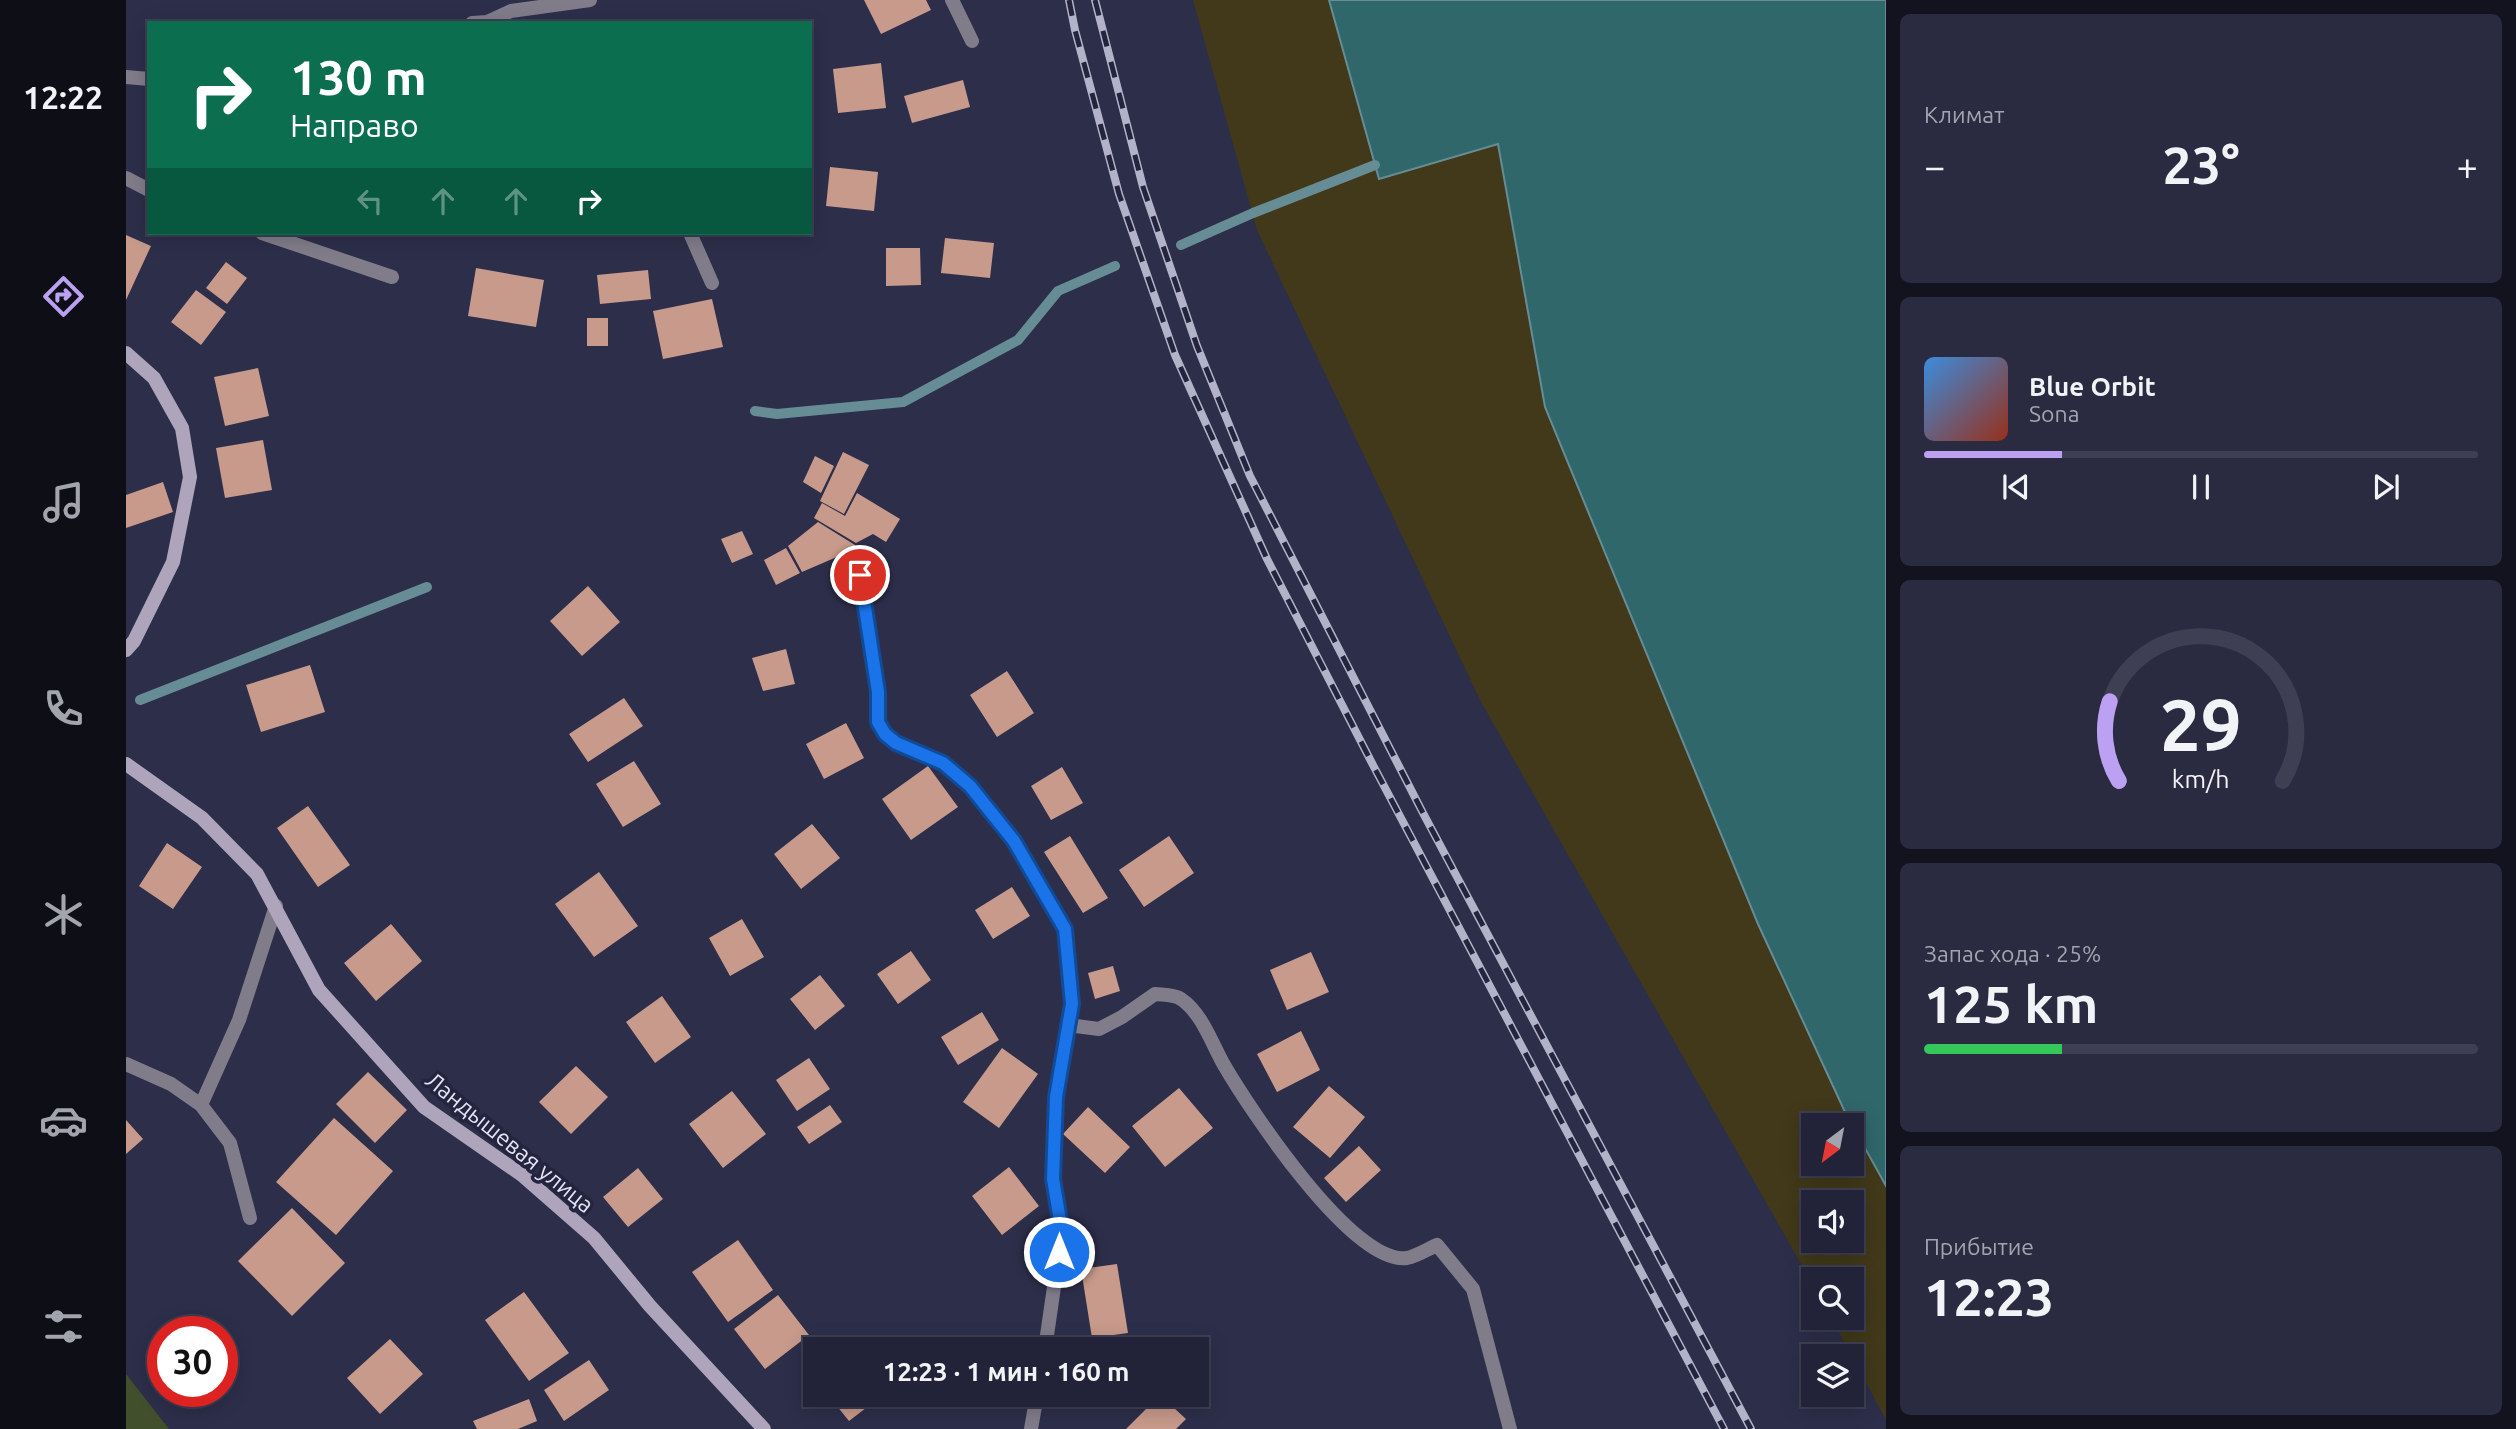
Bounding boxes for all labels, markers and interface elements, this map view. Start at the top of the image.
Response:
icon: right [175,49,266,140]
text: 130 m [290,49,427,104]
text: 12:22 [23,79,103,115]
text: Климат [1924,102,2004,127]
text: Направо [290,107,419,143]
text: 23° [2162,136,2240,194]
text: − [1924,145,1945,187]
text: + [2457,145,2478,187]
icon: left [351,182,389,220]
icon: ahead [424,182,462,220]
icon: ahead [497,182,535,220]
icon: right [570,182,608,220]
icon: directions [39,272,88,321]
text: Blue Orbit [2029,372,2156,401]
text: Sona [2029,401,2079,426]
icon: previous [1997,468,2035,506]
icon: pause [2182,468,2220,506]
icon: next [2367,468,2405,506]
icon: music [39,478,88,527]
pin [830,545,890,605]
icon: arrive [841,556,879,594]
text: 29 [2160,683,2242,765]
icon: phone [39,684,88,733]
text: km/h [2172,764,2230,792]
icon: climate [39,890,88,939]
text: Запас хода · 25% [1924,941,2101,966]
text: 125 km [1924,975,2098,1033]
street label: Ландышевая улица [421,1067,599,1217]
icon: car [39,1096,88,1145]
north arrow [1801,1113,1864,1176]
map controls [1801,1113,1864,1407]
button: sound [1801,1190,1864,1253]
position arrow [1022,1215,1096,1289]
text: Прибытие [1924,1234,2034,1259]
button: search [1801,1267,1864,1330]
text: 12:23 [1924,1268,2054,1326]
icon: filters [39,1302,88,1351]
speed limit sign: 30 [147,1316,238,1407]
button: layers [1801,1344,1864,1407]
text: 12:23 · 1 мин · 160 m [883,1357,1129,1386]

